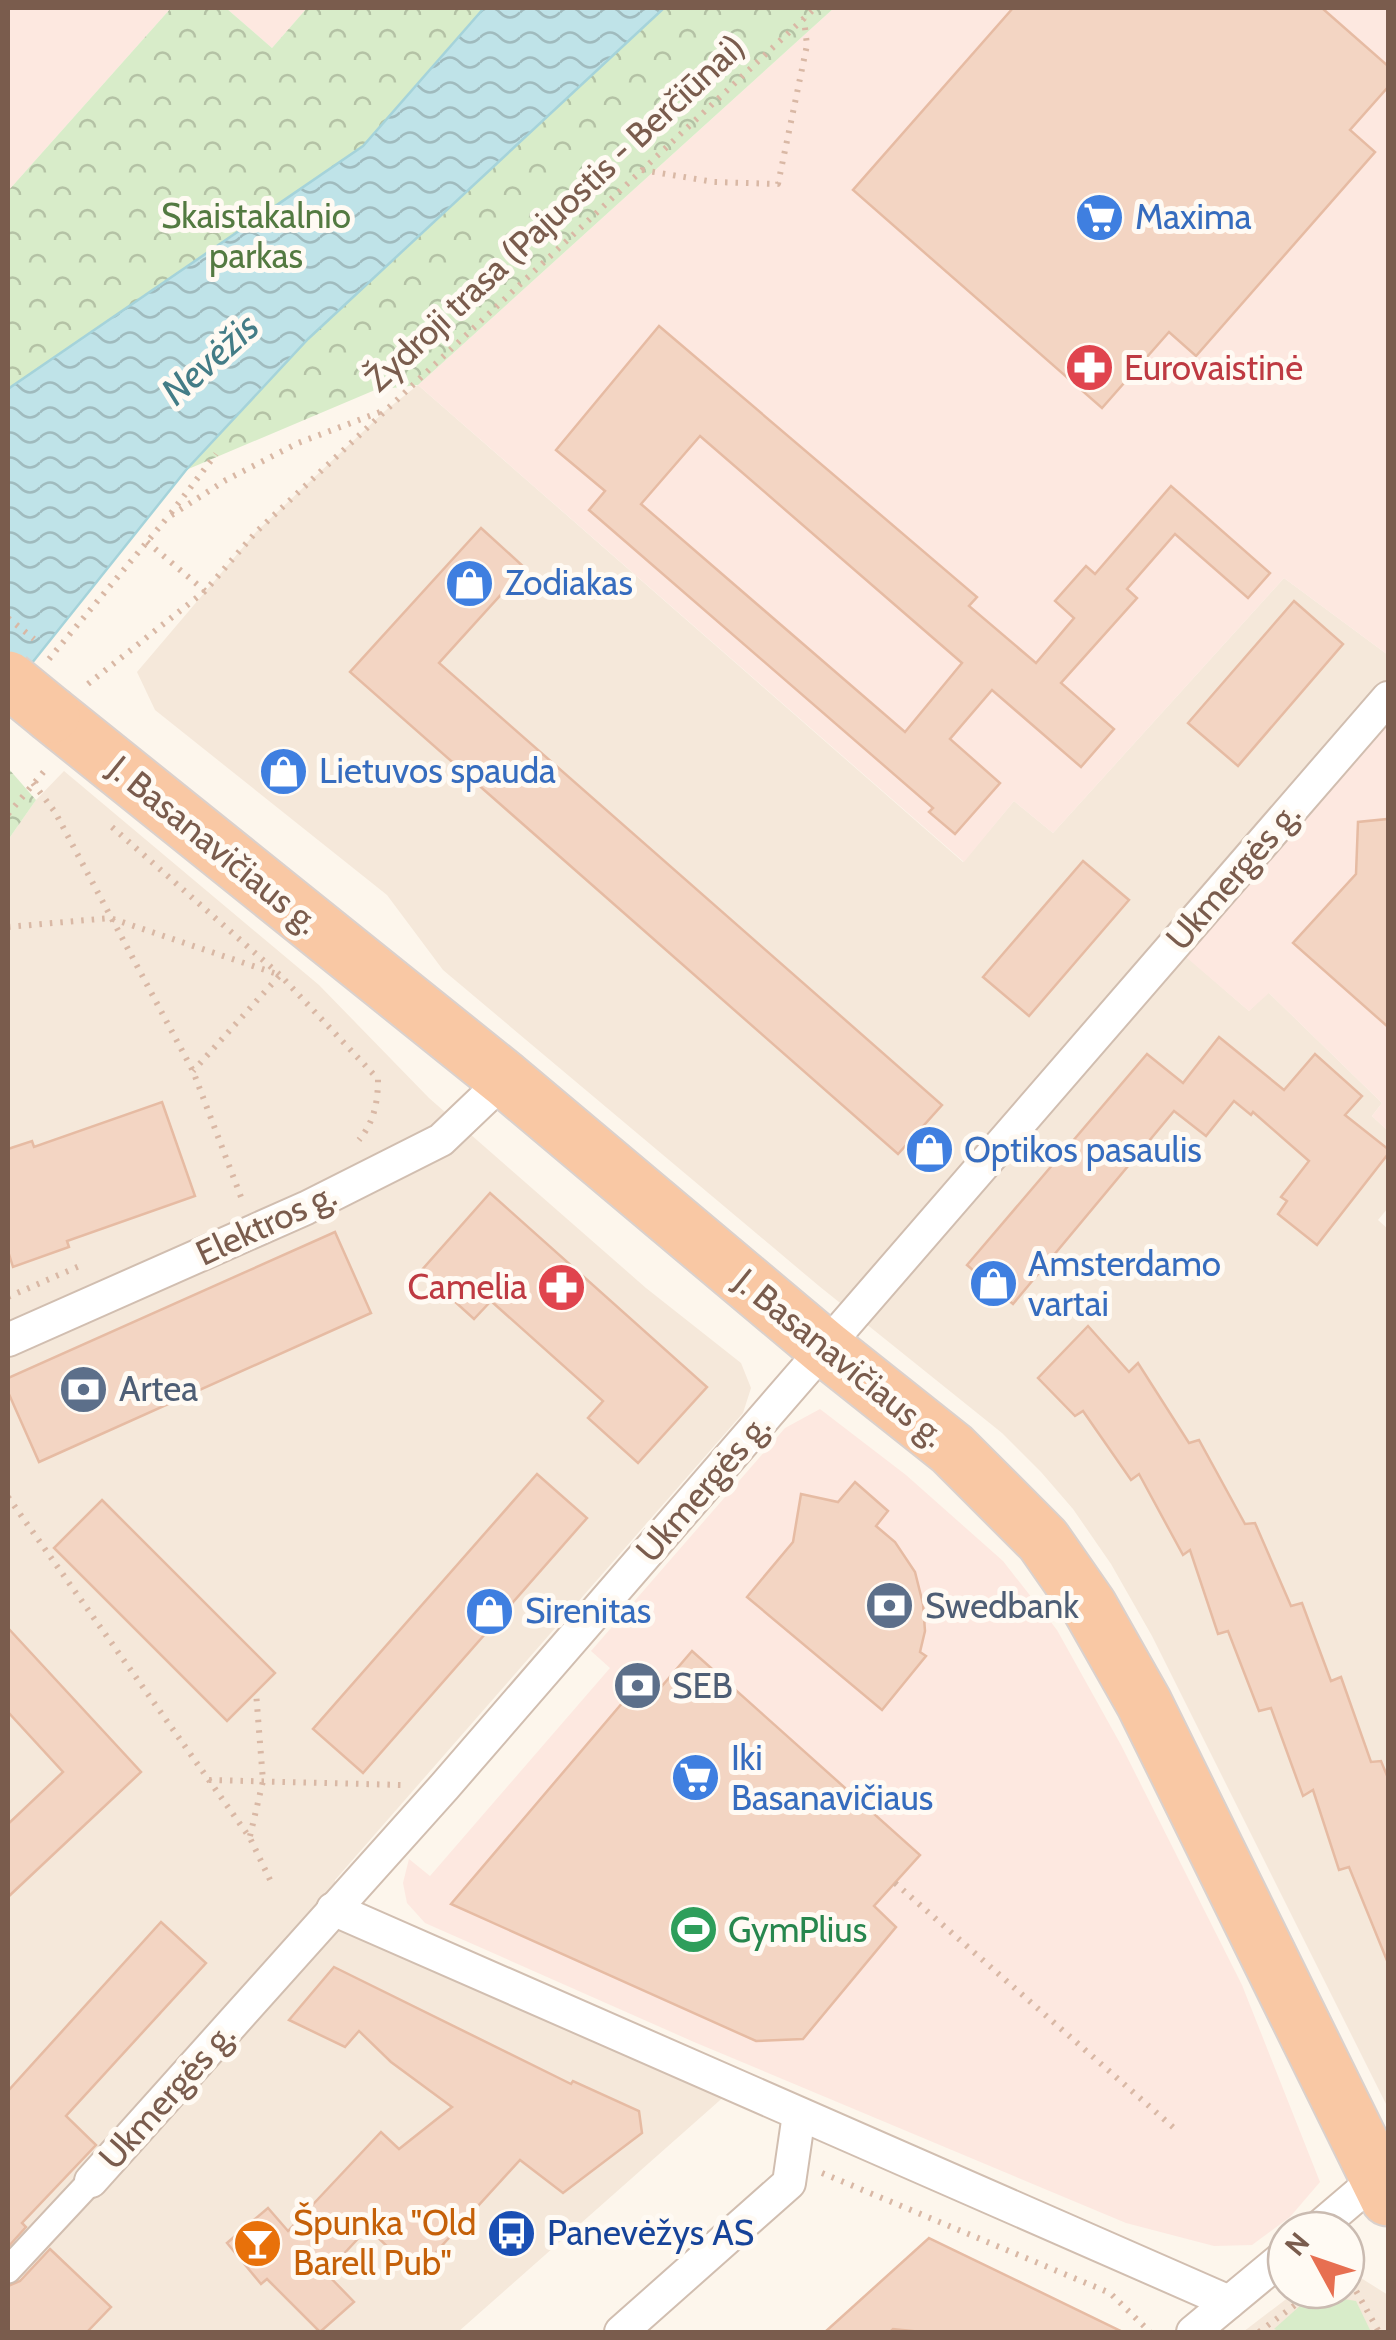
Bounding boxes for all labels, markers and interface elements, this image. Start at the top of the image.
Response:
street label: Žydroji trasa (Pajuostis - Berčiūnai) [356,25,753,400]
supermarket icon: Maxima [1074,191,1126,243]
park label: Skaistakalnio parkas [161,194,351,277]
place label: Maxima [1135,195,1252,238]
water label: Nevėžis [151,303,268,415]
pharmacy icon: Eurovaistinė [1063,342,1115,394]
place label: Eurovaistinė [1124,346,1303,389]
shop icon: Zodiakas [444,557,496,609]
place label: Zodiakas [505,561,633,604]
shop icon: Lietuvos spauda [258,745,310,797]
street label: J. Basanavičiaus g. [99,746,328,943]
place label: Lietuvos spauda [319,749,556,792]
street label: Ukmergės g. [1157,793,1309,959]
shop icon: Optikos pasaulis [903,1124,955,1176]
place label: Optikos pasaulis [964,1128,1202,1171]
street label: Elektros g. [189,1172,343,1275]
place label: Amsterdamo vartai [1028,1242,1221,1325]
shop icon: Amsterdamo vartai [967,1258,1019,1310]
street label: J. Basanavičiaus g. [725,1259,954,1456]
pharmacy icon: Camelia [536,1261,588,1313]
place label: Camelia [408,1265,527,1308]
bank icon: Artea [58,1363,110,1415]
place label: Artea [119,1367,198,1410]
street label: Ukmergės g. [627,1405,779,1571]
bank icon: Swedbank [864,1580,916,1632]
place label: Swedbank [925,1584,1079,1627]
shop icon: Sirenitas [464,1585,516,1637]
place label: Sirenitas [525,1589,651,1632]
bank icon: SEB [611,1660,663,1712]
place label: SEB [672,1664,733,1707]
place label: Iki Basanavičiaus [731,1736,933,1819]
supermarket icon: Iki Basanavičiaus [670,1752,722,1804]
sports icon: GymPlius [667,1904,719,1956]
place label: GymPlius [728,1908,867,1951]
street label: Ukmergės g. [90,2013,244,2178]
place label: Špunka "Old Barell Pub" [293,2201,476,2284]
bus stop icon: Panevėžys AS [486,2207,538,2259]
north arrow [1266,2210,1366,2310]
place label: Panevėžys AS [547,2211,754,2254]
bar icon: Špunka "Old Barell Pub" [232,2217,284,2269]
text: N [1277,2225,1316,2262]

